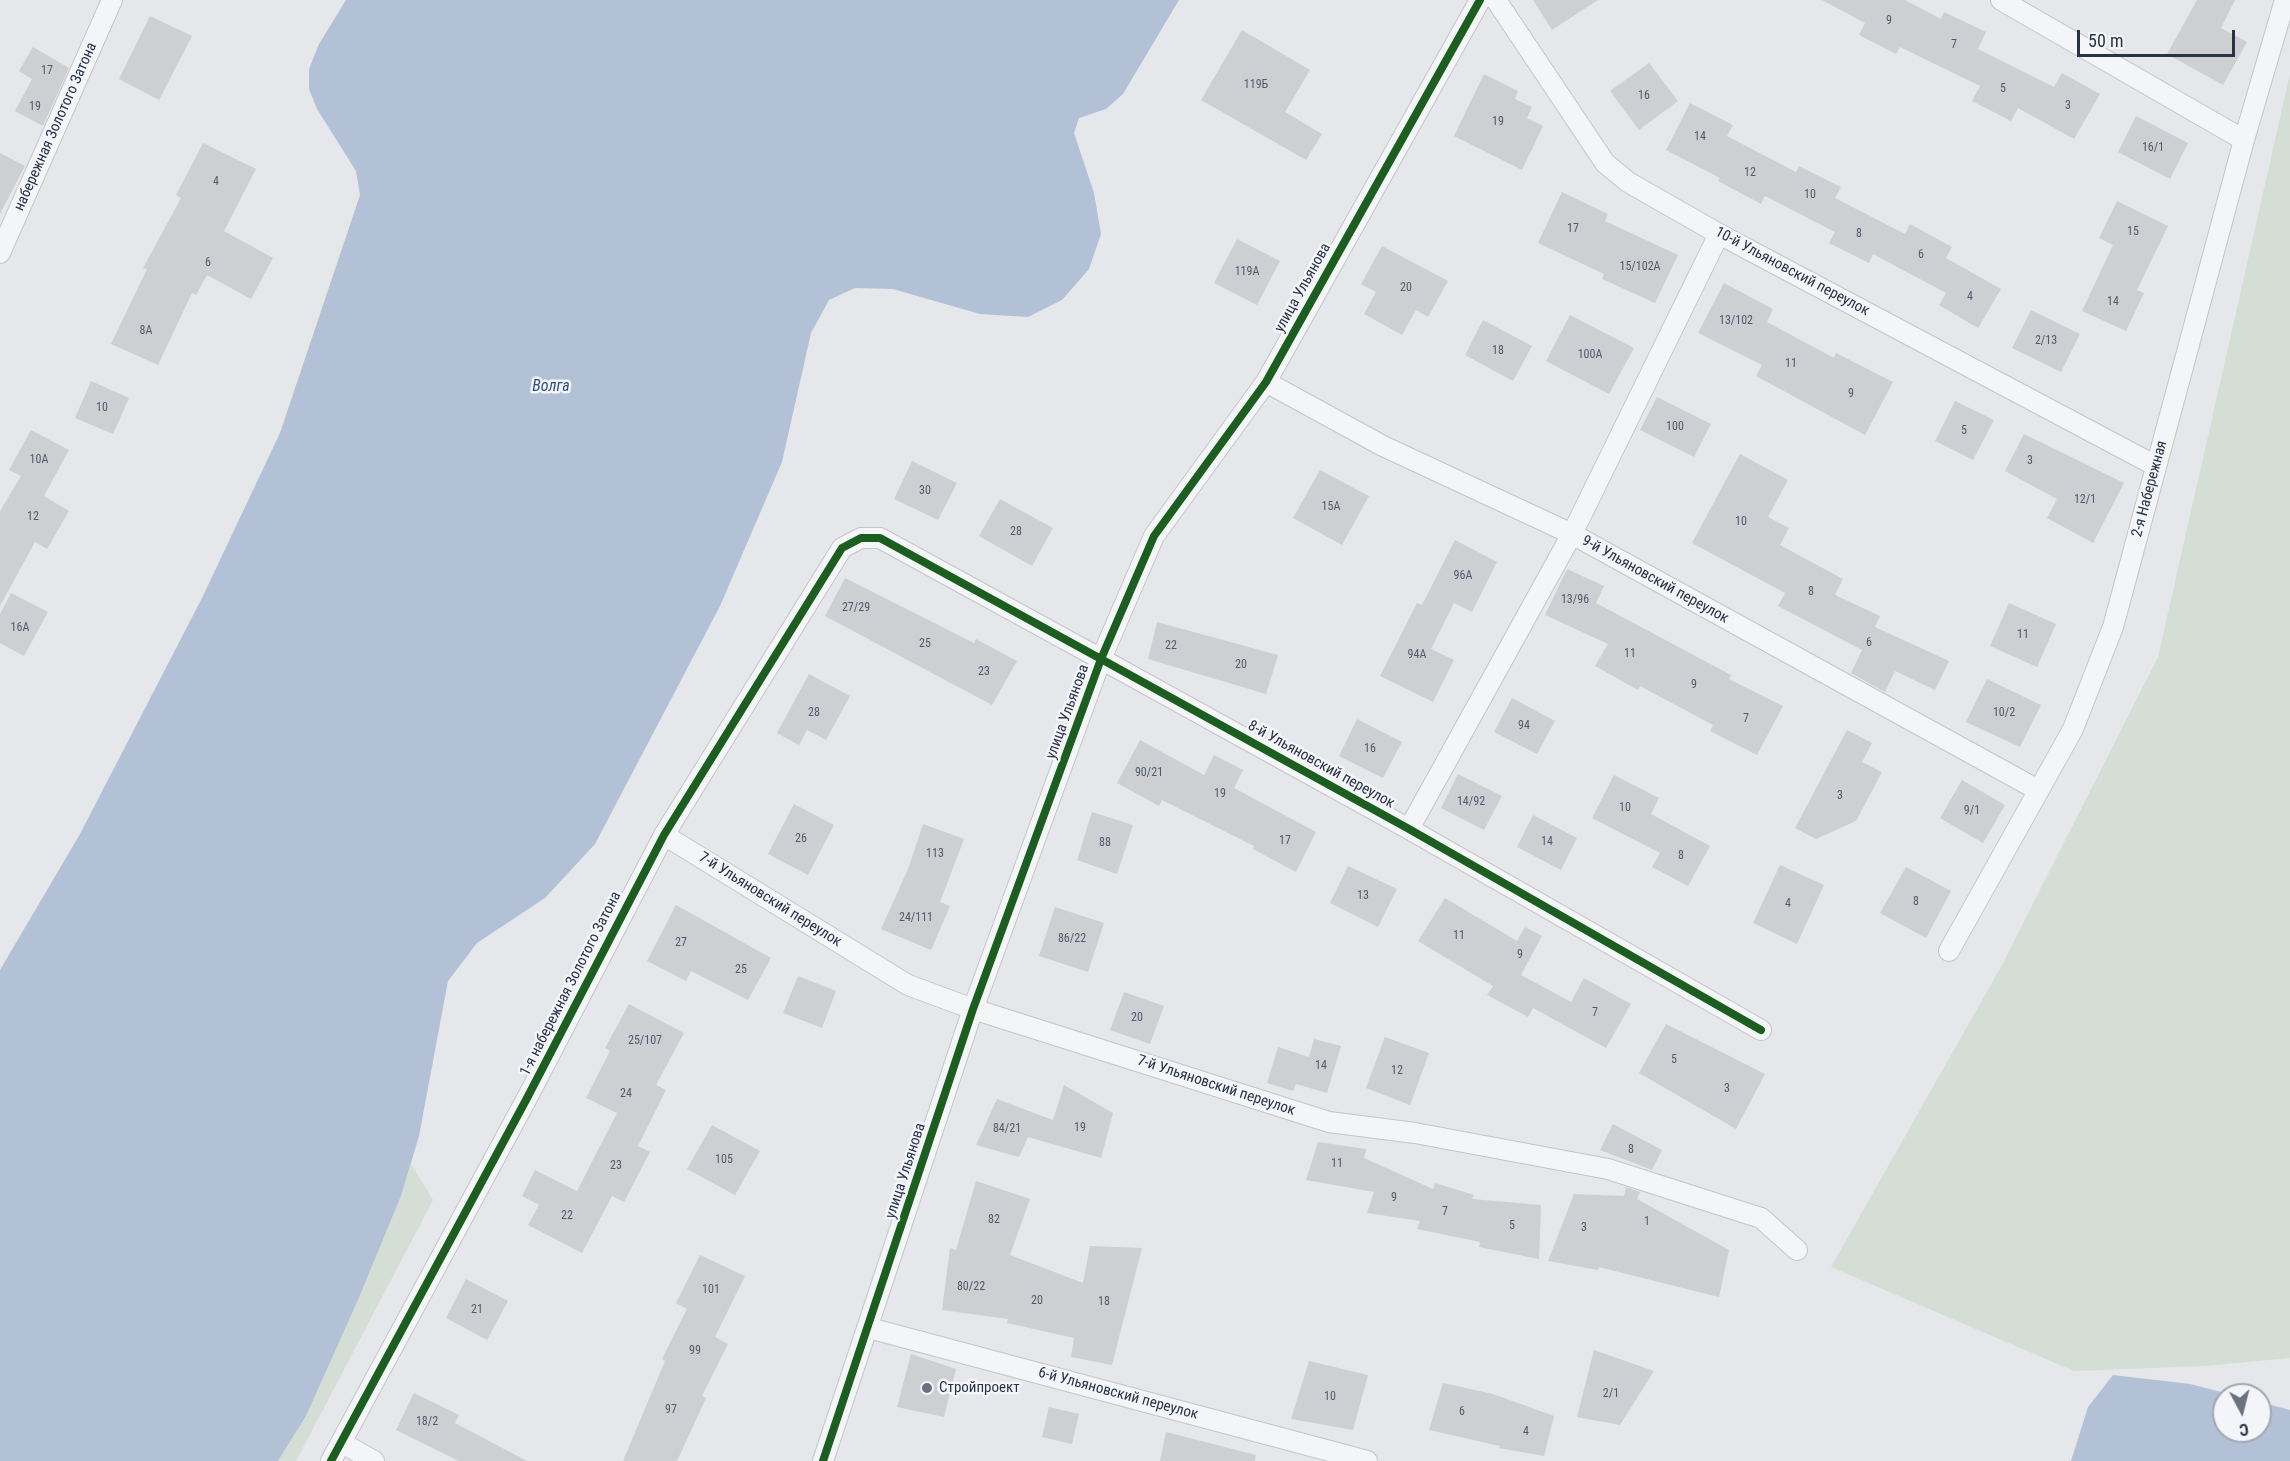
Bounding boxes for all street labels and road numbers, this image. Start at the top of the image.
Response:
street label: набережная Золотого Затона [11,40,101,214]
street label: 10-й Ульяновский переулок [1712,224,1872,320]
street label: улица Ульянова [1271,240,1335,336]
street label: 2-я Набережная [2128,439,2172,539]
street label: 9-й Ульяновский переулок [1579,532,1731,628]
street label: улица Ульянова [1043,662,1093,762]
street label: 8-й Ульяновский переулок [1245,717,1397,813]
street label: 7-й Ульяновский переулок [695,849,845,951]
street label: 1-я набережная Золотого Затона [517,889,625,1079]
street label: 7-й Ульяновский переулок [1135,1052,1297,1120]
street label: улица Ульянова [882,1121,930,1221]
street label: 6-й Ульяновский переулок [1036,1364,1200,1424]

